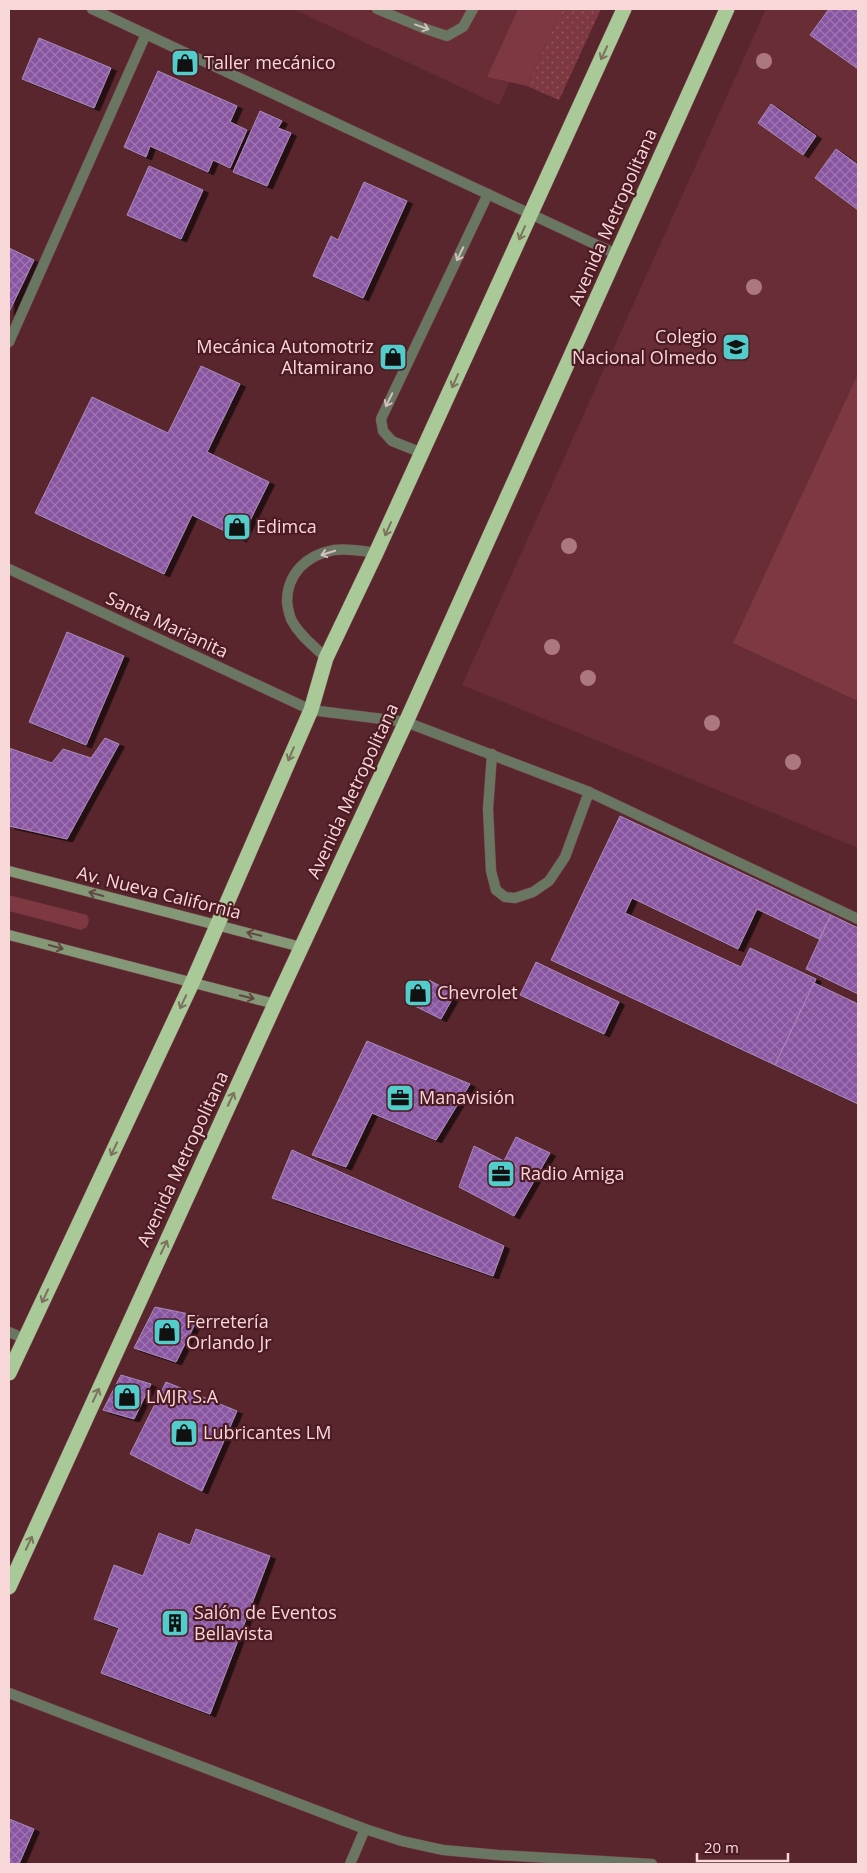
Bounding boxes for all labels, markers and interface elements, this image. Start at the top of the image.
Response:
one-way arrow [414,23,429,32]
one-way arrow [599,45,608,60]
shop icon: Taller mecánico [170,48,200,78]
place label: Taller mecánico [204,50,336,74]
street label: Avenida Metropolitana [562,124,662,309]
one-way arrow [517,225,526,240]
one-way arrow [454,246,464,261]
place label: Colegio Nacional Olmedo [572,324,717,369]
school or university icon: Colegio Nacional Olmedo [721,332,751,362]
place label: Mecánica Automotriz Altamirano [196,334,374,379]
shop icon: Mecánica Automotriz Altamirano [378,342,408,372]
one-way arrow [449,373,459,388]
one-way arrow [384,393,394,408]
shop icon: Edimca [222,512,252,542]
place label: Edimca [256,514,317,538]
one-way arrow [382,521,392,536]
one-way arrow [321,548,337,558]
street label: Santa Marianita [102,585,232,663]
street label: Avenida Metropolitana [301,699,403,882]
one-way arrow [286,746,296,761]
street label: Av. Nueva California [75,860,244,924]
one-way arrow [89,889,105,898]
one-way arrow [246,929,262,939]
one-way arrow [47,943,63,953]
shop icon: Chevrolet [403,978,433,1008]
place label: Chevrolet [437,980,518,1004]
one-way arrow [239,993,255,1002]
one-way arrow [178,994,187,1009]
street label: Avenida Metropolitana [131,1067,233,1250]
office icon: Manavisión [385,1083,415,1113]
place label: Manavisión [419,1085,515,1109]
one-way arrow [227,1092,237,1107]
one-way arrow [109,1141,119,1156]
office icon: Radio Amiga [486,1159,516,1189]
place label: Radio Amiga [520,1161,625,1185]
one-way arrow [159,1240,169,1255]
one-way arrow [40,1288,50,1303]
place label: Ferretería Orlando Jr [186,1309,272,1354]
shop icon: Ferretería Orlando Jr [152,1317,182,1347]
shop icon: LMJR S.A [112,1382,142,1412]
place label: LMJR S.A [146,1384,219,1408]
one-way arrow [92,1388,102,1403]
shop icon: Lubricantes LM [169,1418,199,1448]
place label: Lubricantes LM [203,1420,331,1444]
one-way arrow [25,1536,34,1551]
place label: Salón de Eventos Bellavista [194,1600,337,1645]
building icon: Salón de Eventos Bellavista [160,1608,190,1638]
scale bar [697,1830,788,1862]
text: 20 m [704,1837,739,1857]

